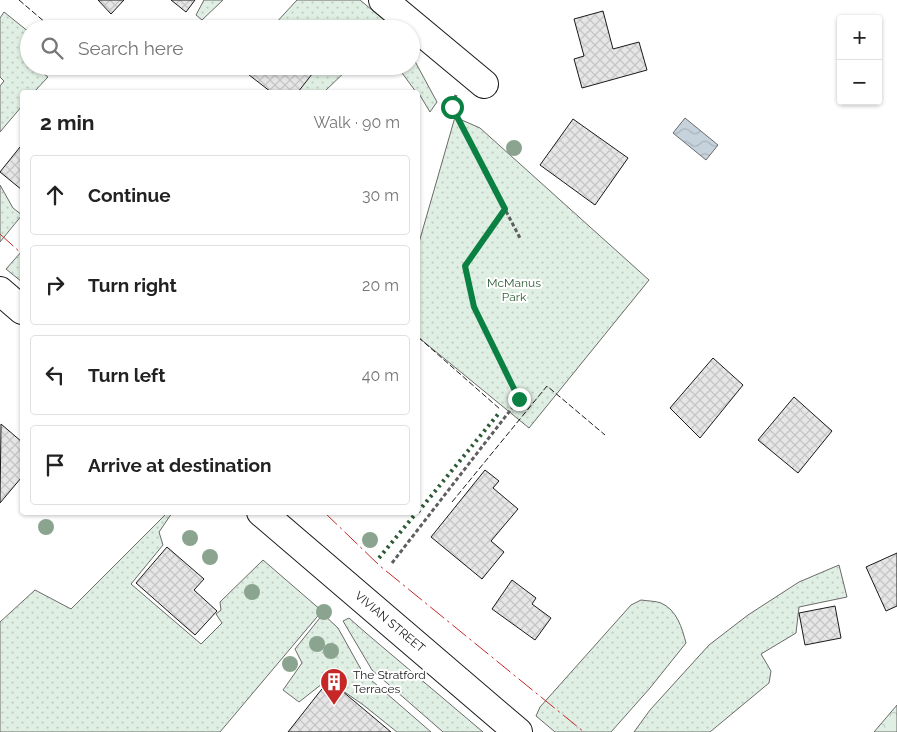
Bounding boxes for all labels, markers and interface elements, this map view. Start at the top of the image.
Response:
map controls [837,15,882,105]
button: + [837,15,882,60]
search box [20,20,420,75]
icon: search [38,34,66,62]
text: Search here [78,37,184,59]
button: − [837,60,882,105]
route start [441,96,464,119]
text: 2 min [40,110,94,135]
text: Walk · 90 m [313,113,400,132]
icon: ahead [41,181,69,209]
text: Continue [88,184,171,206]
text: 30 m [362,186,399,205]
icon: right [41,271,69,299]
text: Turn right [88,274,177,296]
text: 20 m [362,276,399,295]
park label: McManus Park [487,276,541,304]
icon: left [41,361,69,389]
text: Turn left [88,364,165,386]
text: 40 m [362,366,399,385]
route end [508,388,531,411]
icon: arrive [41,451,69,479]
text: Arrive at destination [88,454,272,476]
street label: VIVIAN STREET [352,589,428,656]
building icon: The Stratford Terraces [319,667,349,706]
place label: The Stratford Terraces [353,668,426,696]

